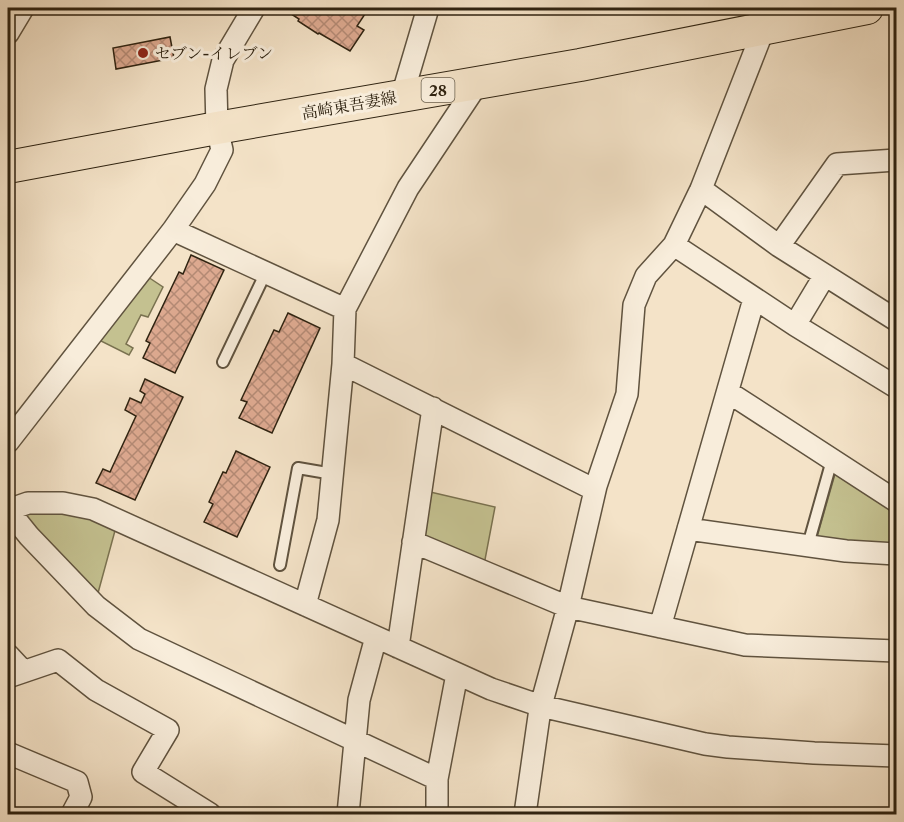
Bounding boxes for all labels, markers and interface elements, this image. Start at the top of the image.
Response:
place label: セブン-イレブン [155,43,273,63]
marker: セブン-イレブン [136,46,150,60]
road number: 28 [422,78,454,102]
street label: 高崎東吾妻線 [300,87,398,123]

